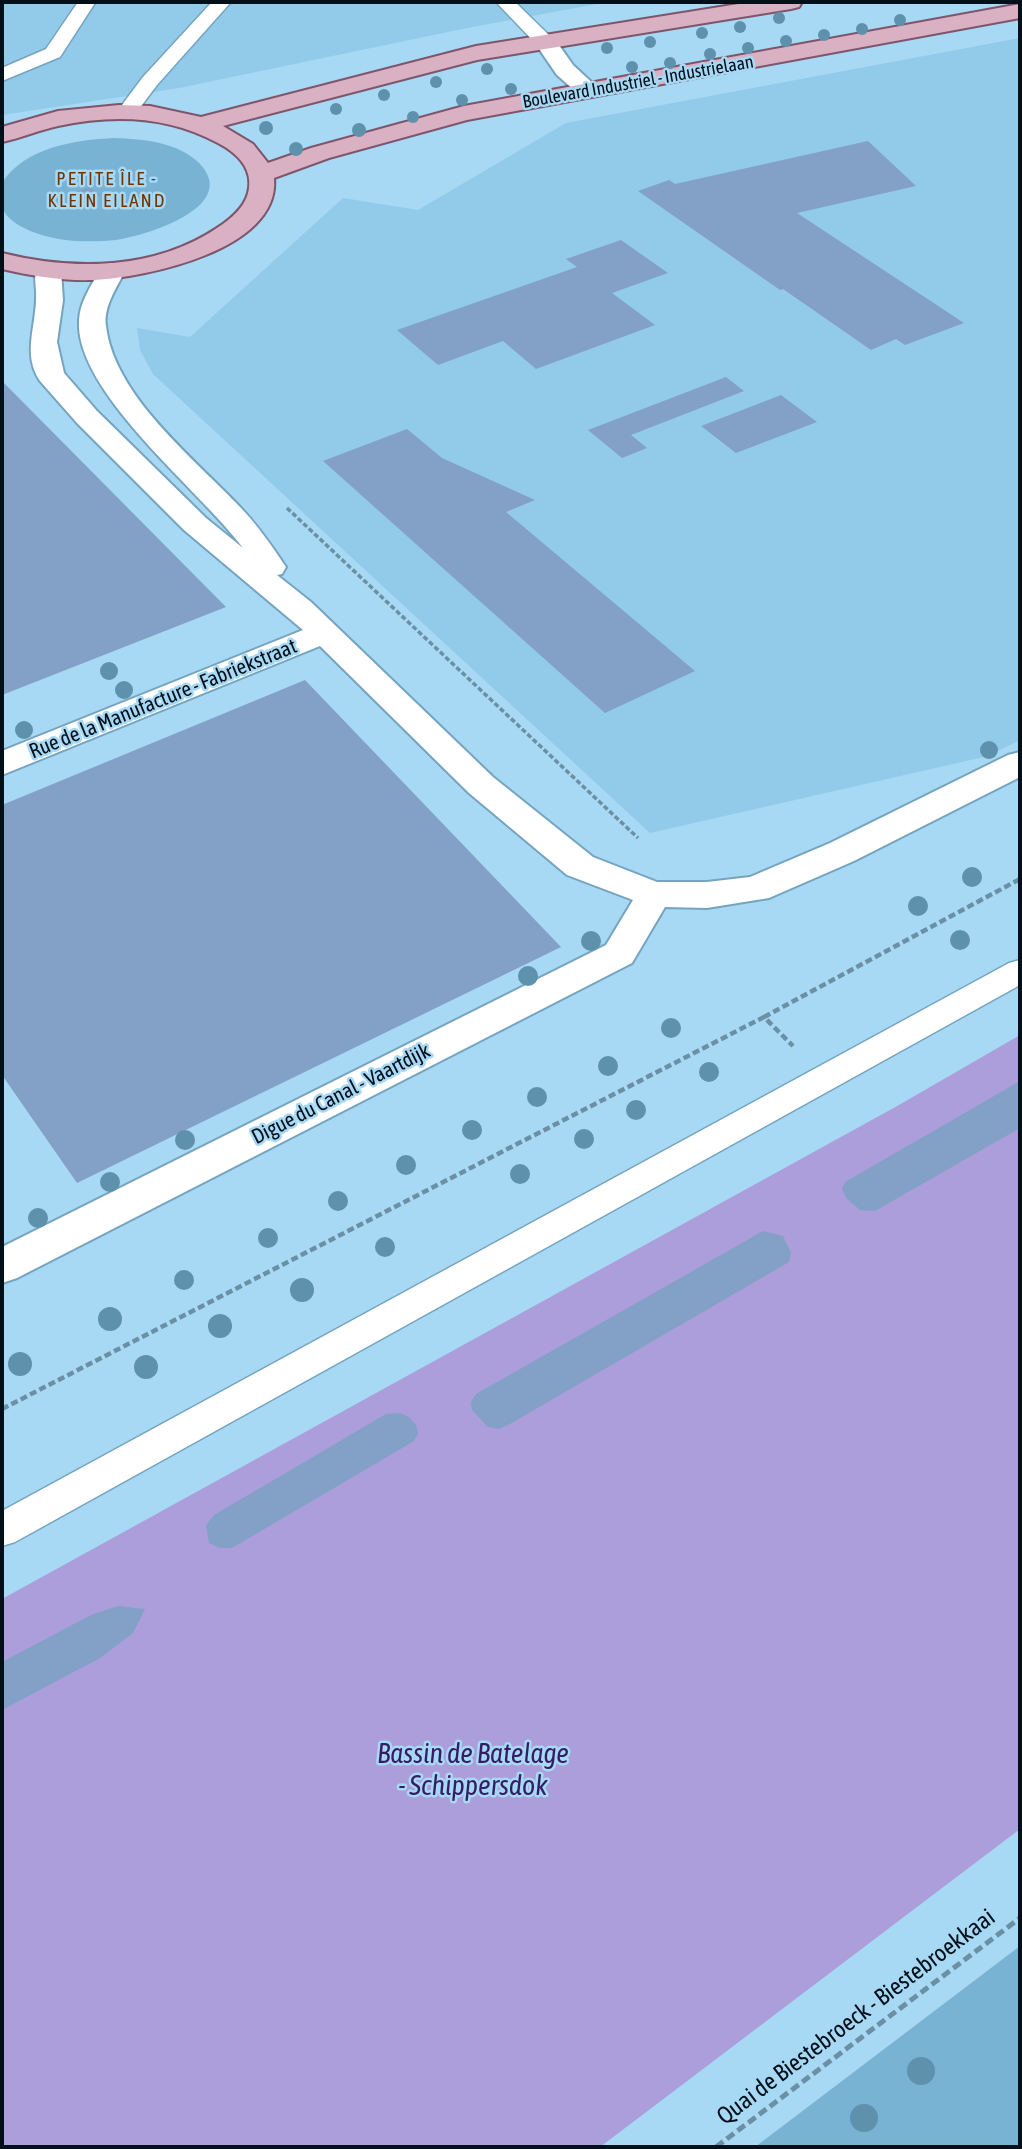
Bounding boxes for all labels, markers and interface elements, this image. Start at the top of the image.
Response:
street label: Boulevard Industriel - Industrielaan [521,51,755,113]
district label: PETITE ÎLE - KLEIN EILAND [49,168,165,212]
street label: Rue de la Manufacture - Fabriekstraat [25,634,301,764]
street label: Digue du Canal - Vaartdijk [248,1038,434,1150]
water label: Bassin de Batelage - Schippersdok [377,1737,569,1803]
street label: Quai de Biestebroeck - Biestebroekkaai [711,1903,1001,2131]

